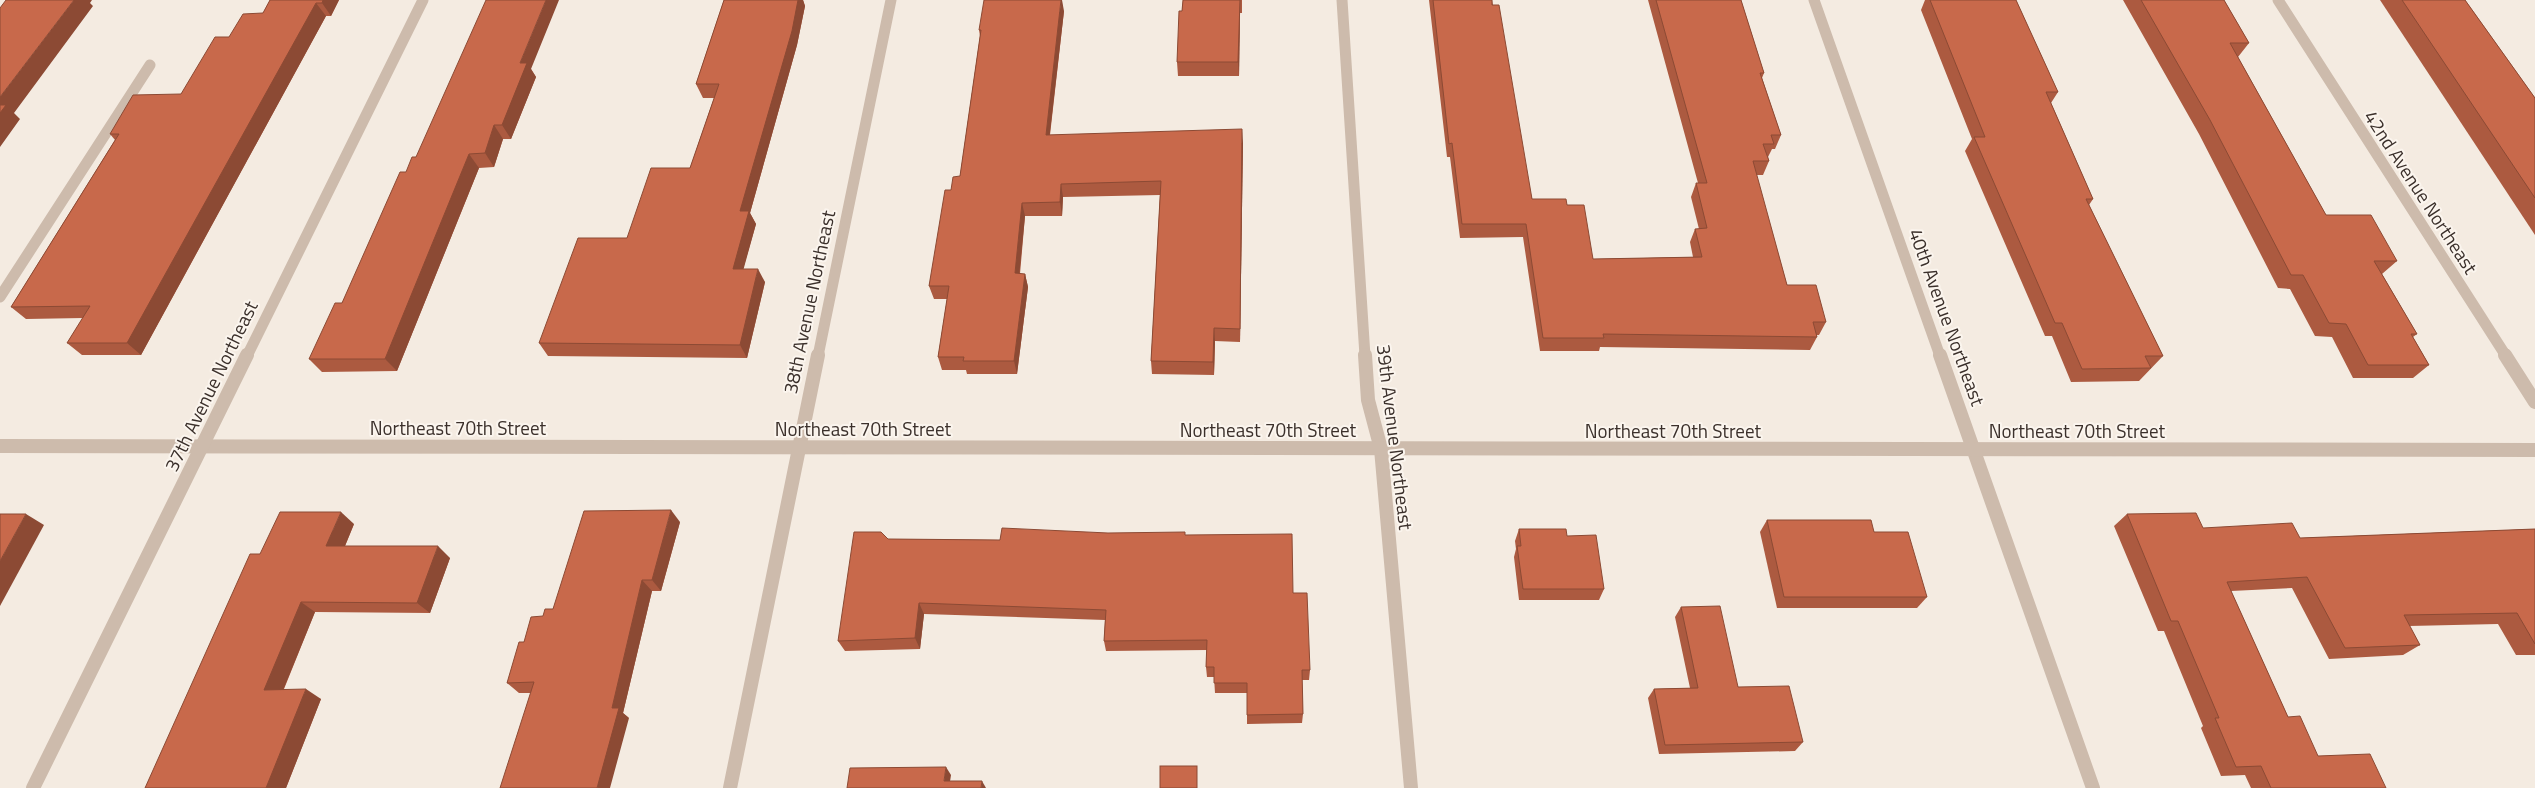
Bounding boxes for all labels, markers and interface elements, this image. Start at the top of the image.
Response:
street label: 42nd Avenue Northeast [2357,104,2486,280]
street label: 38th Avenue Northeast [775,207,842,396]
street label: 40th Avenue Northeast [1902,224,1993,410]
street label: 37th Avenue Northeast [157,295,265,476]
street label: 39th Avenue Northeast [1370,342,1421,532]
street label: Northeast 70th Street [370,413,546,442]
street label: Northeast 70th Street [775,414,951,443]
street label: Northeast 70th Street [1180,415,1356,444]
street label: Northeast 70th Street [1585,416,1761,445]
street label: Northeast 70th Street [1989,416,2165,445]

